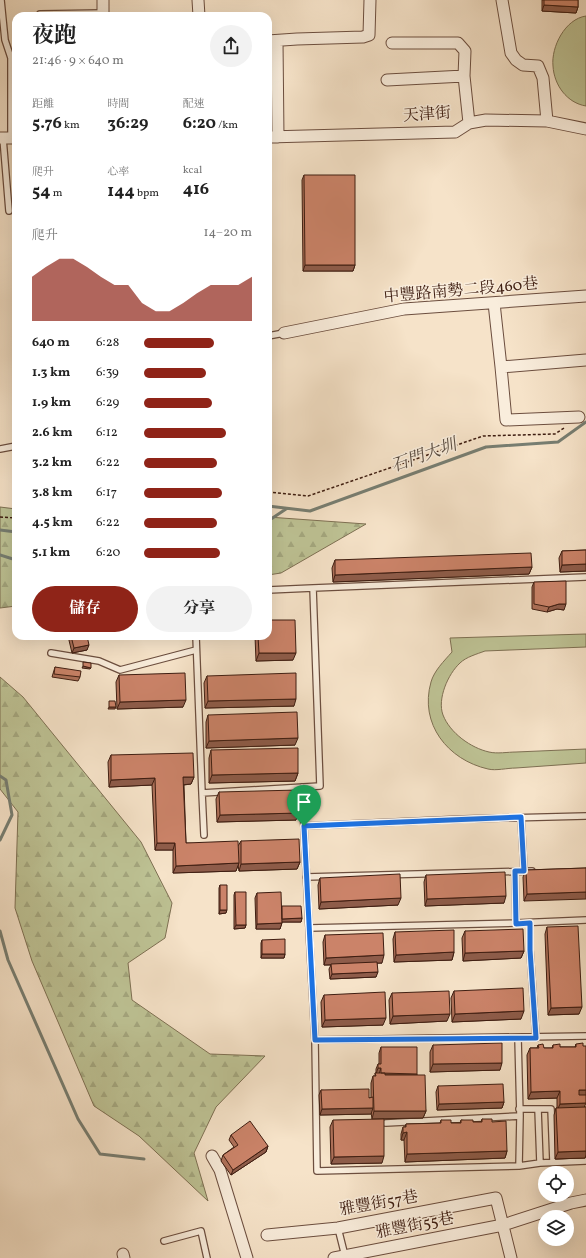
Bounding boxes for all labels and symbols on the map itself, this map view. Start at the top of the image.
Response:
street label: 天津街 [402,102,452,128]
street label: 中豐路南勢二段460巷 [383,273,539,309]
water label: 石門大圳 [388,433,463,478]
pin [287,785,321,826]
street label: 雅豐街57巷 [338,1186,420,1222]
street label: 雅豐街55巷 [374,1208,456,1244]

